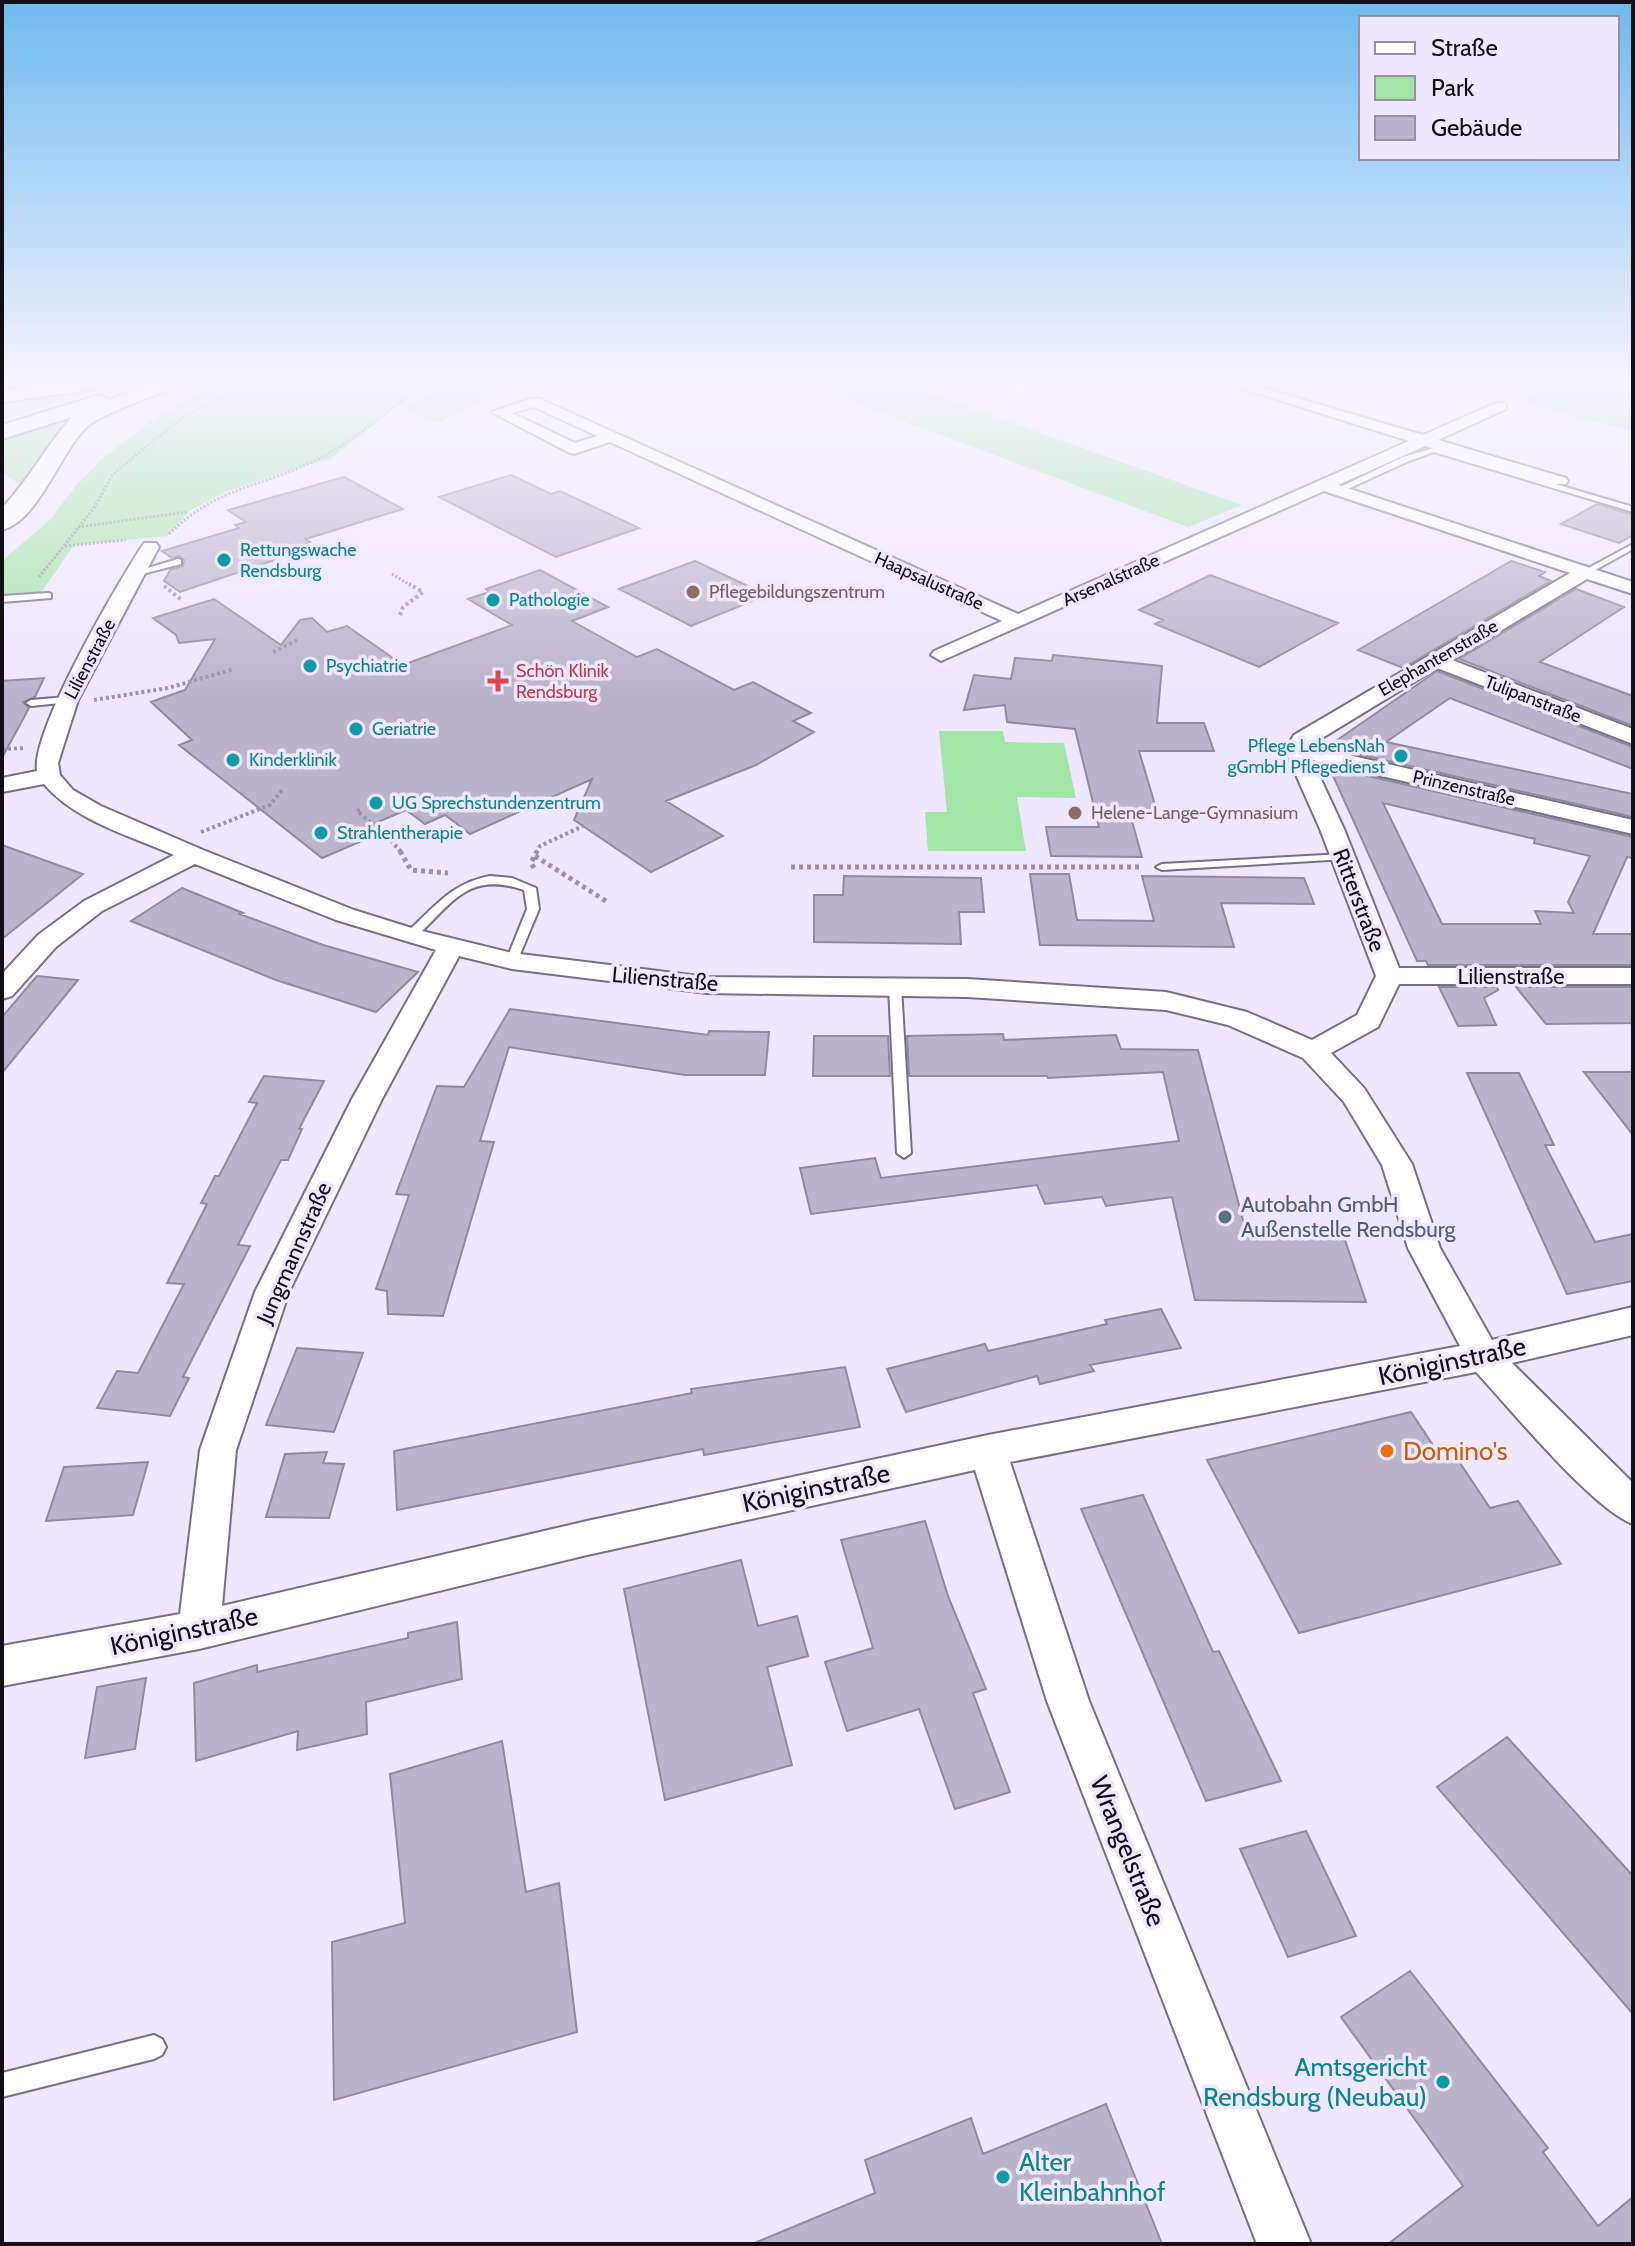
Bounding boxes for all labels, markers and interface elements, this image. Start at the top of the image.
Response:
legend [1359,16,1619,160]
text: Straße [1431,33,1498,62]
text: Park [1431,73,1474,102]
text: Gebäude [1431,113,1522,142]
place label: Rettungswache Rendsburg [240,539,357,582]
street label: Haapsalustraße [871,547,987,615]
street label: Arsenalstraße [1059,549,1163,611]
marker: Rettungswache Rendsburg [215,551,233,569]
place label: Pflegebildungszentrum [709,581,885,603]
marker: Pflegebildungszentrum [684,583,702,601]
place label: Pathologie [509,589,590,611]
marker: Pathologie [484,591,502,609]
street label: Lilienstraße [60,615,120,703]
street label: Elephantenstraße [1374,615,1502,701]
place label: Psychiatrie [326,655,408,677]
marker: Psychiatrie [301,657,319,675]
place label: Schön Klinik Rendsburg [516,660,610,703]
marker: Schön Klinik Rendsburg [487,670,509,692]
street label: Tulipanstraße [1482,671,1584,727]
place label: Geriatrie [372,718,436,740]
marker: Geriatrie [347,720,365,738]
place label: Pflege LebensNah gGmbH Pflegedienst [1227,735,1385,778]
marker: Pflege LebensNah gGmbH Pflegedienst [1392,747,1410,765]
place label: Kinderklinik [249,749,337,771]
marker: Kinderklinik [224,751,242,769]
street label: Prinzenstraße [1411,766,1517,810]
place label: UG Sprechstundenzentrum [392,792,601,814]
marker: UG Sprechstundenzentrum [367,794,385,812]
place label: Helene-Lange-Gymnasium [1091,802,1298,824]
marker: Helene-Lange-Gymnasium [1066,804,1084,822]
place label: Strahlentherapie [337,822,463,844]
marker: Strahlentherapie [312,824,330,842]
street label: Ritterstraße [1327,845,1391,955]
street label: Lilienstraße [611,961,719,997]
street label: Lilienstraße [1458,963,1564,990]
street label: Jungmannstraße [250,1178,337,1329]
place label: Autobahn GmbH Außenstelle Rendsburg [1241,1191,1457,1243]
marker: Autobahn GmbH Außenstelle Rendsburg [1216,1208,1234,1226]
street label: Königinstraße [1375,1330,1529,1392]
place label: Domino's [1403,1435,1508,1467]
marker: Domino's [1378,1442,1396,1460]
street label: Königinstraße [739,1457,893,1519]
street label: Königinstraße [107,1600,261,1662]
street label: Wrangelstraße [1083,1771,1173,1931]
place label: Amtsgericht Rendsburg (Neubau) [1203,2051,1427,2113]
marker: Amtsgericht Rendsburg (Neubau) [1434,2073,1452,2091]
place label: Alter Kleinbahnhof [1019,2146,1166,2208]
marker: Alter Kleinbahnhof [994,2168,1012,2186]

